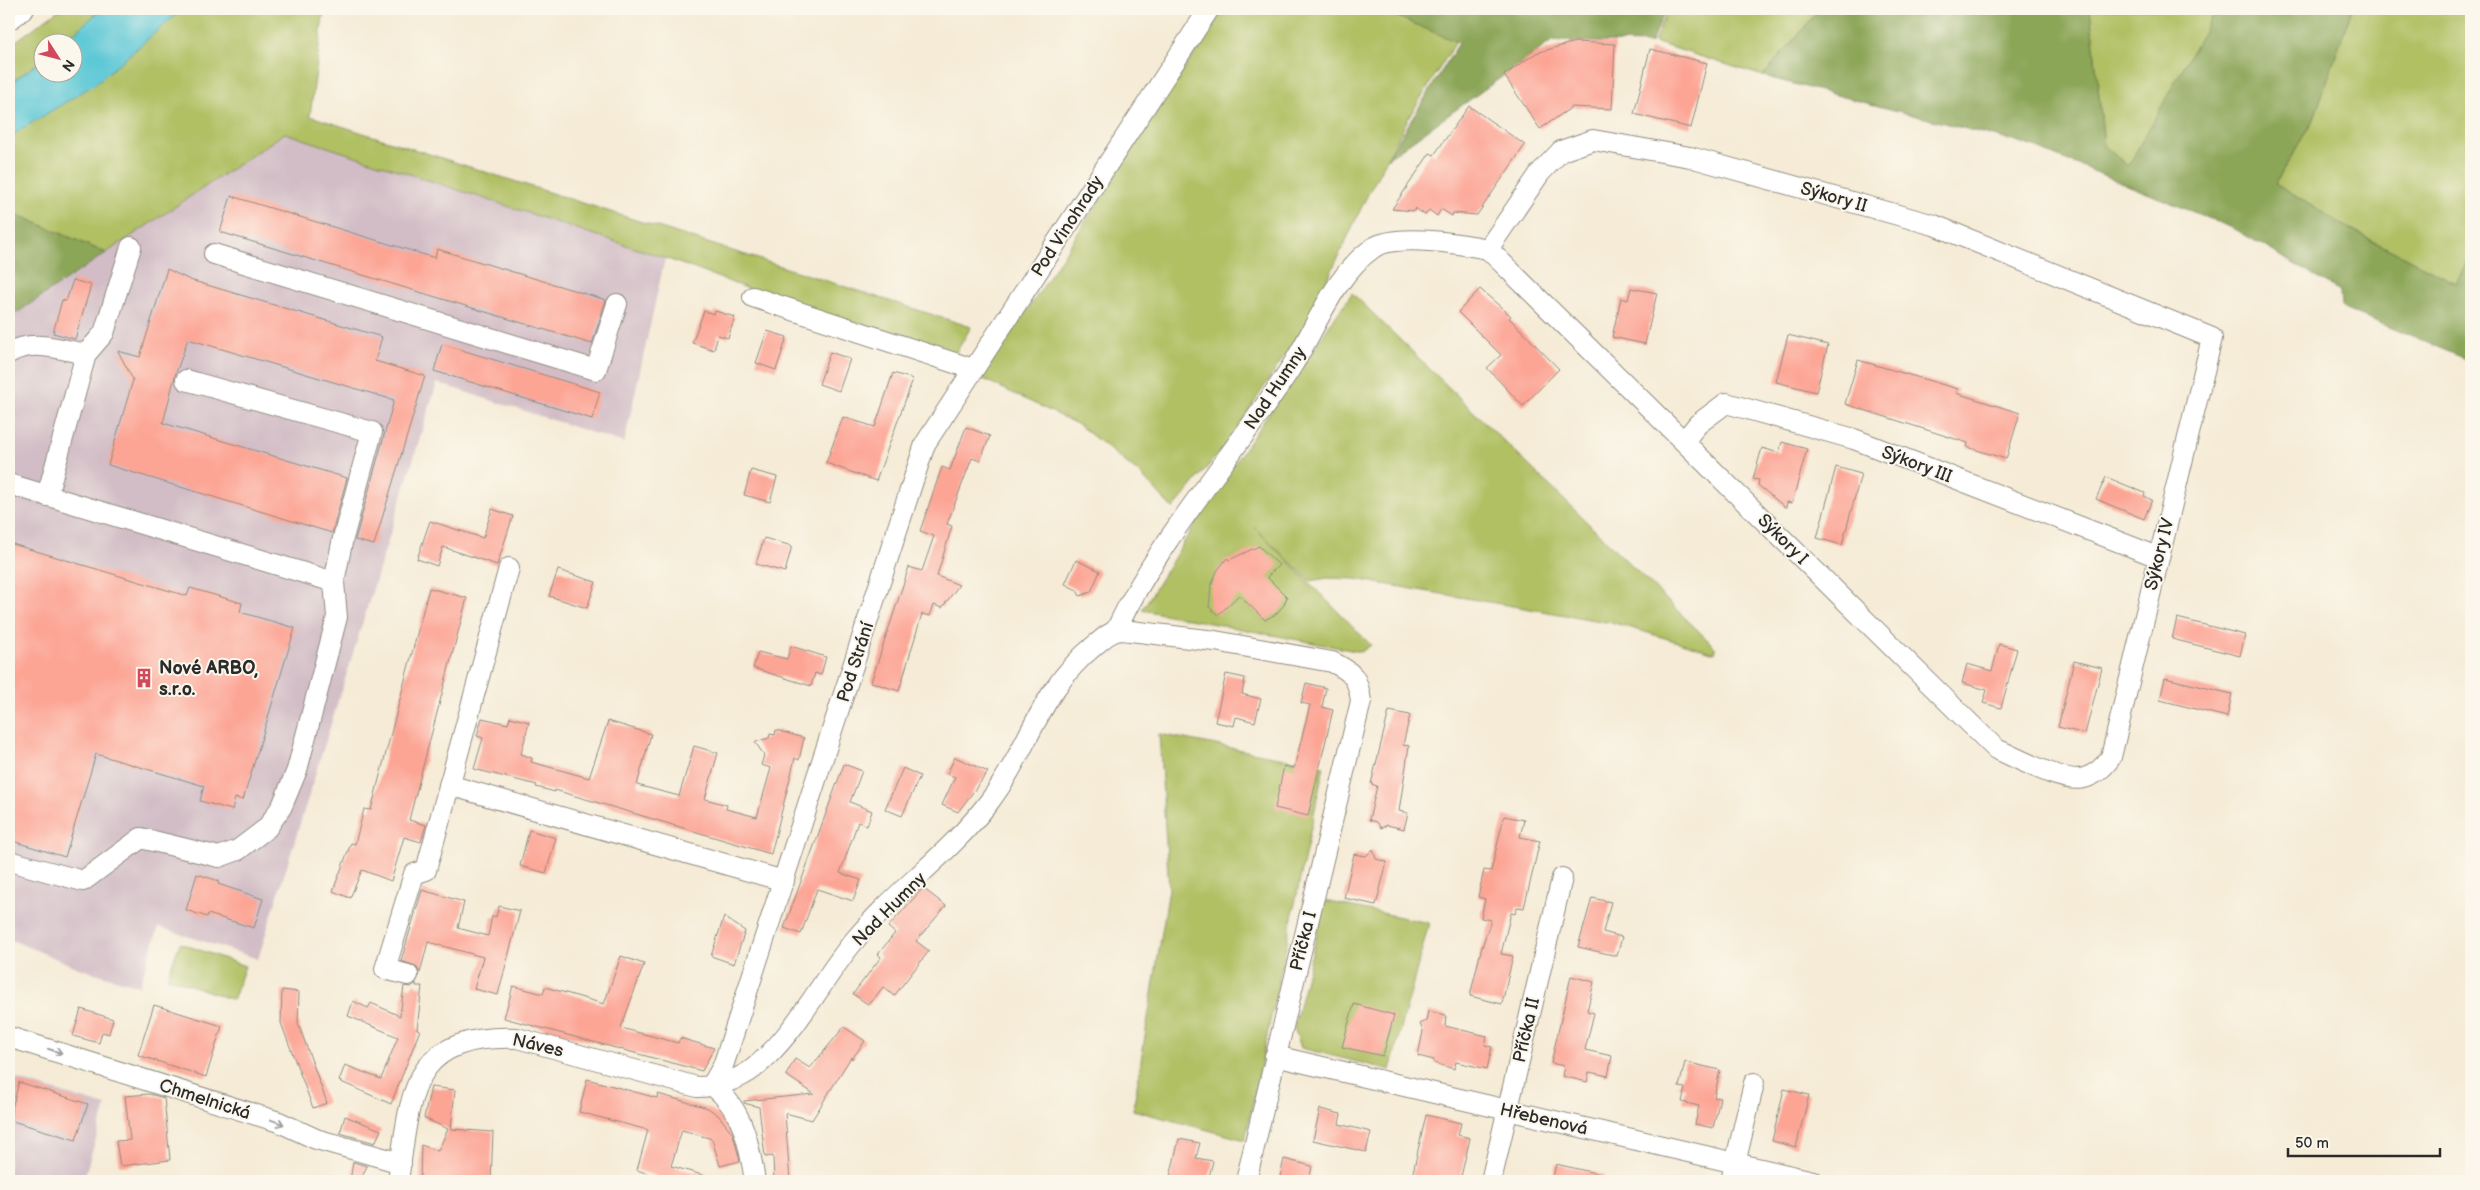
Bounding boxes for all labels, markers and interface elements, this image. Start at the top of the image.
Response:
north arrow [32,32,82,82]
text: N [58,56,78,75]
street label: Pod Vinohrady [1027,171,1108,281]
street label: Sýkory II [1798,178,1870,217]
street label: Nad Humny [1240,342,1311,434]
street label: Sýkory III [1879,441,1955,487]
street label: Sýkory I [1753,510,1812,569]
street label: Sýkory IV [2140,516,2179,592]
street label: Pod Strání [833,619,878,705]
place label: Nové ARBO, s.r.o. [159,658,258,700]
building icon: Nové ARBO, s.r.o. [133,667,155,689]
street label: Nad Humny [848,868,931,950]
street label: Příčka I [1286,909,1321,973]
street label: Příčka II [1509,995,1544,1065]
street label: Náves [510,1029,566,1062]
one-way arrow [47,1047,63,1057]
street label: Chmelnická [156,1075,253,1124]
street label: Hřebenová [1498,1099,1590,1140]
one-way arrow [269,1118,284,1127]
scale bar [2288,1125,2440,1157]
text: 50 m [2295,1134,2329,1153]

